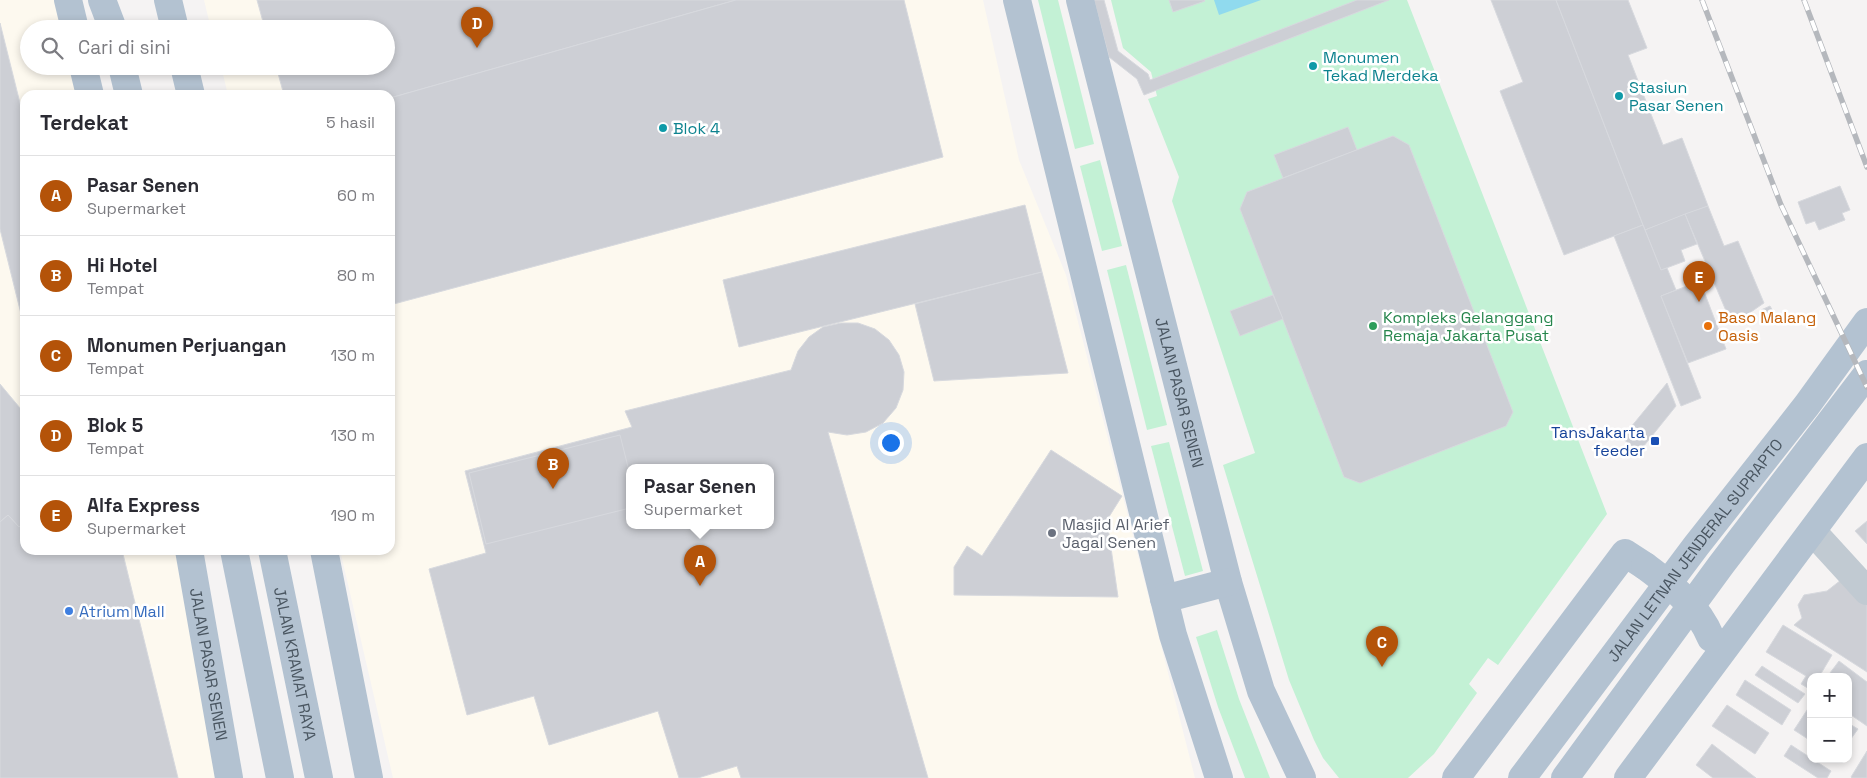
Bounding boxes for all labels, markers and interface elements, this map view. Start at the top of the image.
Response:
pin: D [461,7,493,48]
search box [20,20,395,75]
icon: search [38,34,66,62]
text: Cari di sini [78,35,171,60]
place label: Monumen Tekad Merdeka [1323,47,1439,86]
marker: Monumen Tekad Merdeka [1307,60,1319,72]
place label: Stasiun Pasar Senen [1629,77,1724,116]
marker: Stasiun Pasar Senen [1613,90,1625,102]
text: Terdekat [40,109,129,136]
text: 5 hasil [326,112,375,133]
place label: Blok 4 [673,118,720,139]
marker: Blok 4 [657,122,669,134]
text: Pasar Senen [87,173,199,198]
text: A [51,185,61,206]
text: 60 m [337,185,375,206]
text: Supermarket [87,198,186,219]
text: Hi Hotel [87,253,157,278]
pin: E [1683,261,1715,302]
text: B [51,265,61,286]
text: 80 m [337,265,375,286]
text: Tempat [87,278,144,299]
place label: Kompleks Gelanggang Remaja Jakarta Pusat [1383,307,1554,346]
place label: Baso Malang Oasis [1718,307,1816,346]
street label: JALAN PASAR SENEN [1151,315,1209,470]
marker: Kompleks Gelanggang Remaja Jakarta Pusat [1367,320,1379,332]
marker: Baso Malang Oasis [1702,320,1714,332]
text: Monumen Perjuangan [87,333,286,358]
text: C [51,345,61,366]
text: 130 m [331,345,375,366]
text: Tempat [87,358,144,379]
text: Blok 5 [87,413,143,438]
place label: TansJakarta feeder [1551,422,1645,461]
text: D [51,425,61,446]
text: 130 m [331,425,375,446]
your location [878,430,904,456]
street label: JALAN LETNAN JENDERAL SUPRAPTO [1602,434,1787,666]
marker: TansJakarta feeder [1649,435,1661,447]
text: Tempat [87,438,144,459]
pin: B [537,448,569,489]
popup [626,464,774,529]
text: Pasar Senen [644,474,756,499]
text: Alfa Express [87,493,200,518]
text: Supermarket [644,499,743,520]
text: E [52,505,60,526]
text: 190 m [330,505,375,526]
place label: Masjid Al Arief Jagal Senen [1062,514,1170,553]
text: Supermarket [87,518,186,539]
marker: Masjid Al Arief Jagal Senen [1046,527,1058,539]
pin: A [684,545,716,586]
street label: JALAN KRAMAT RAYA [269,585,321,742]
street label: JALAN PASAR SENEN [185,586,233,742]
place label: Atrium Mall [79,601,165,622]
marker: Atrium Mall [63,605,75,617]
pin: C [1366,626,1398,667]
map controls [1807,673,1852,763]
button: + [1807,673,1852,718]
button: − [1807,718,1852,763]

